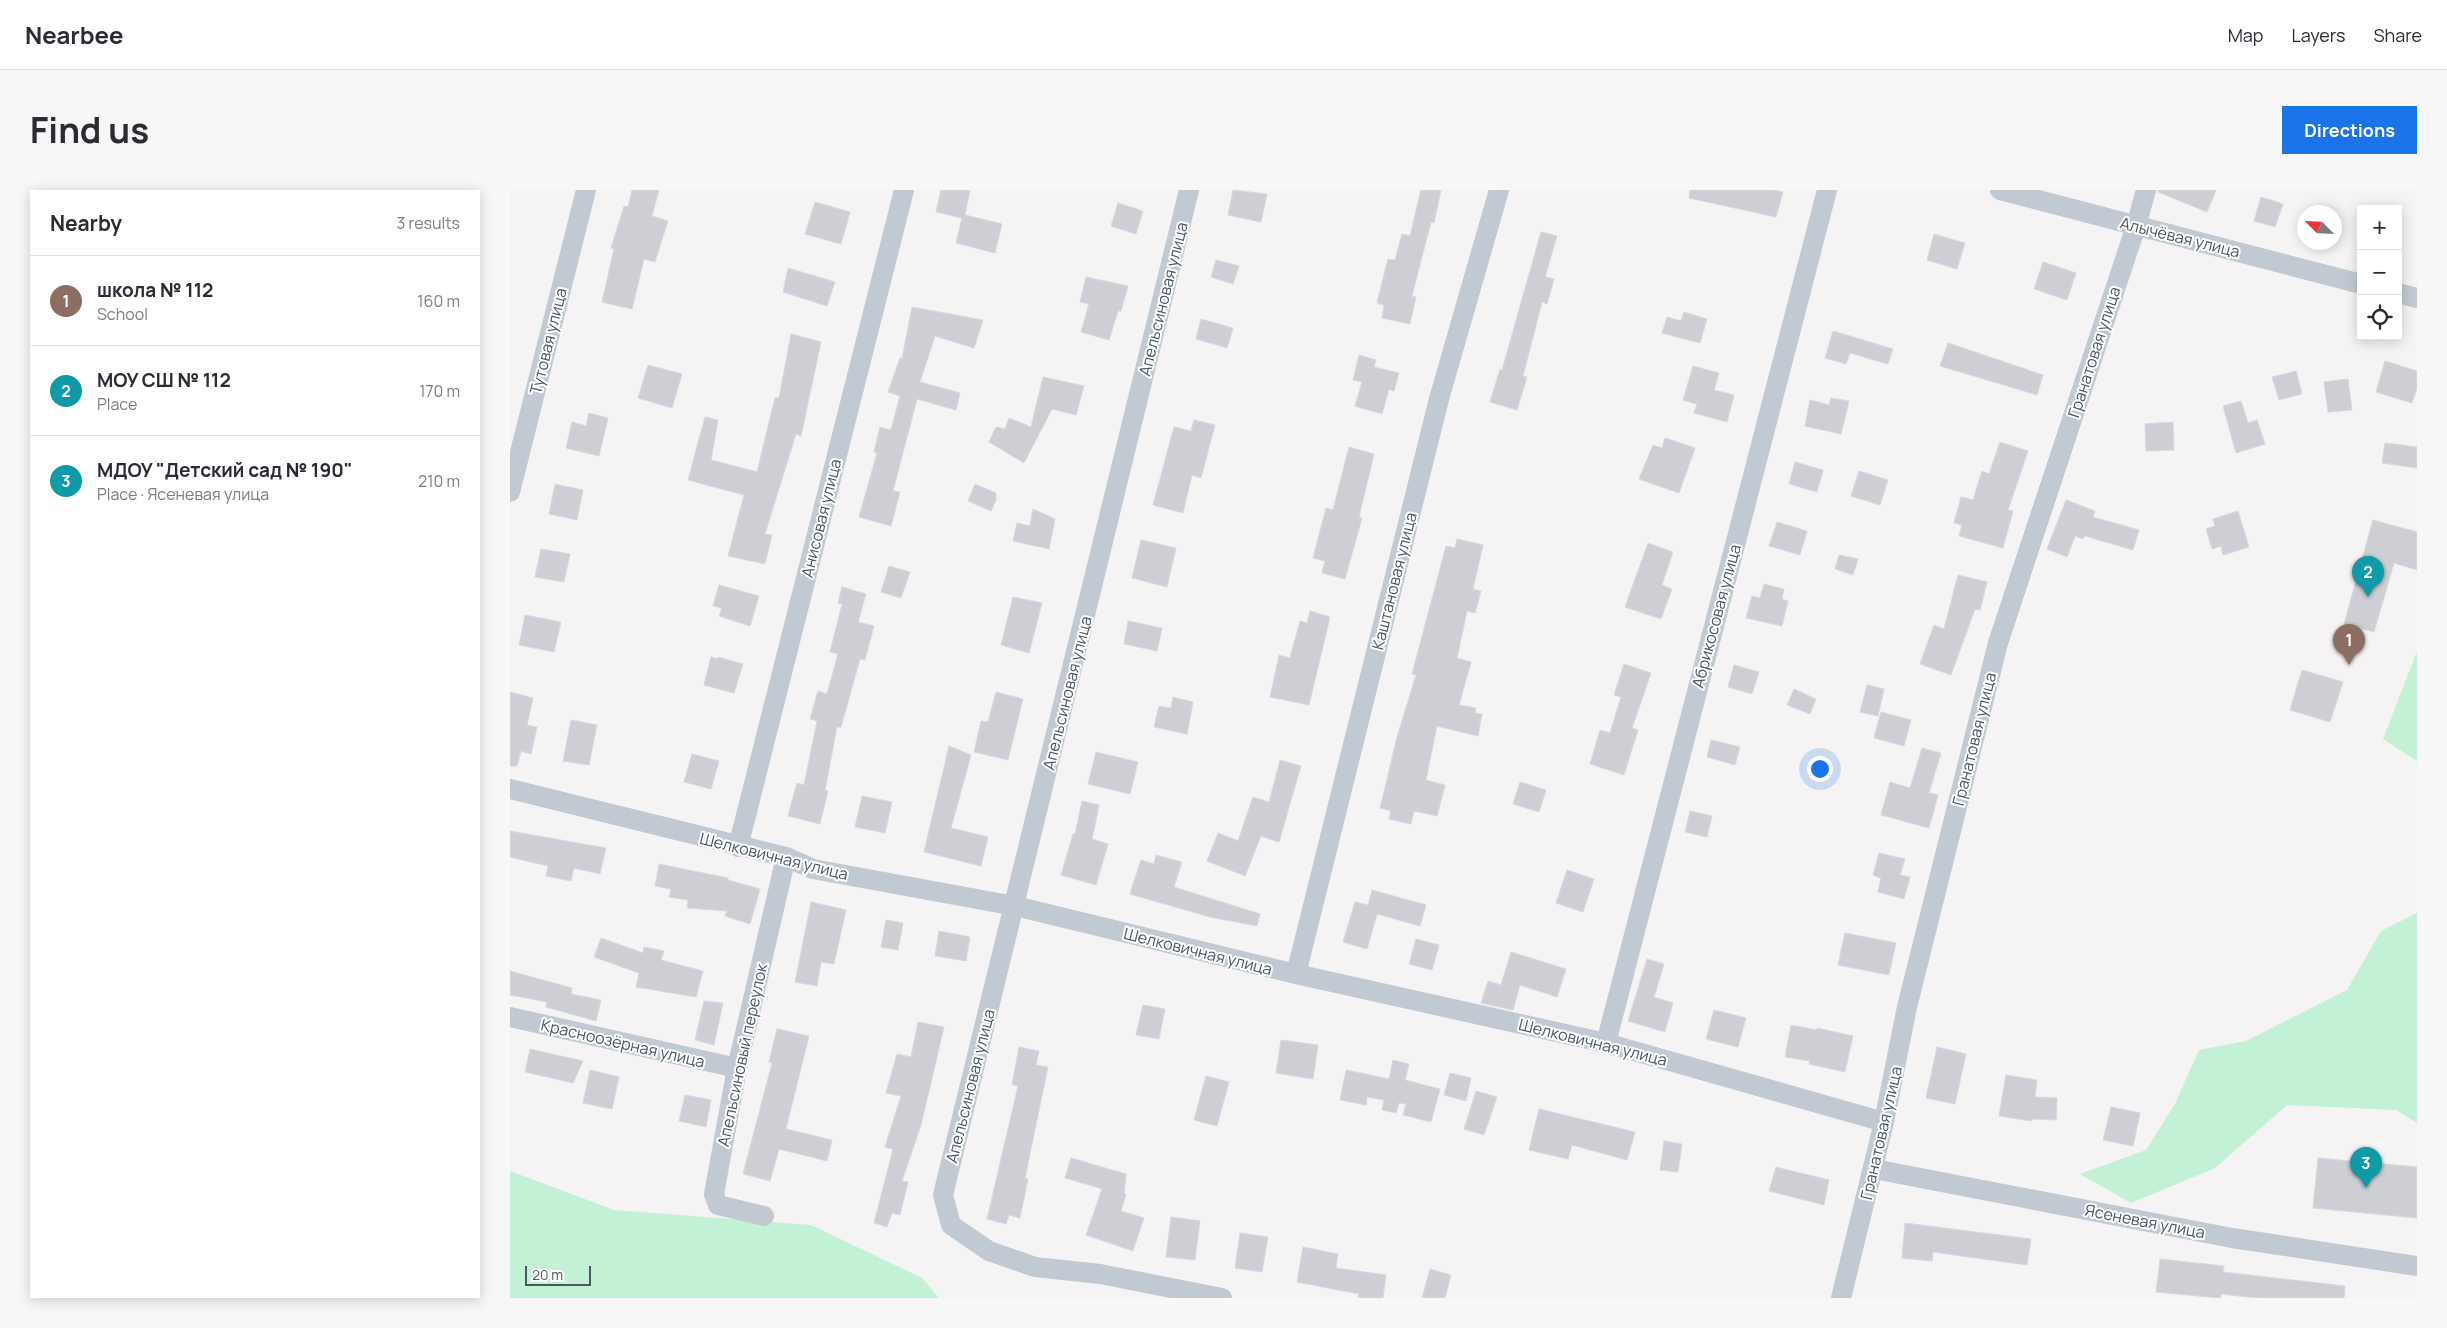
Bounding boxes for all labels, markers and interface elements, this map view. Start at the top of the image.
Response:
text: Nearbee [25,18,124,51]
text: Map [2228,23,2263,47]
text: Layers [2291,23,2345,47]
text: Share [2373,23,2422,47]
text: Find us [30,106,149,154]
button: Directions [2282,106,2417,154]
north arrow [2297,205,2342,250]
map controls [2357,205,2402,340]
button: + [2357,205,2402,250]
text: Nearby [50,209,122,237]
street label: Алычёвая улица [2118,211,2242,263]
text: 3 results [397,212,460,234]
street label: Апельсиновая улица [1133,220,1193,378]
button: − [2357,250,2402,295]
text: школа № 112 [97,277,213,303]
street label: Гранатовая улица [2062,284,2126,420]
street label: Тутовая улица [524,285,572,397]
text: 1 [62,290,70,312]
text: 160 m [417,290,460,312]
button: locate [2357,295,2402,340]
text: School [97,303,148,325]
text: МОУ СШ № 112 [97,367,231,393]
text: 2 [61,380,71,402]
text: 170 m [419,380,460,402]
text: Place [97,393,137,415]
street label: Анисовая улица [796,456,846,580]
text: МДОУ "Детский сад № 190" [97,457,353,483]
text: 3 [61,470,71,492]
text: 210 m [418,470,460,492]
text: Place · Ясеневая улица [97,483,269,505]
street label: Каштановая улица [1366,510,1422,652]
street label: Абрикосовая улица [1686,542,1746,690]
pin: 2 [2352,556,2384,597]
street label: Апельсиновая улица [1037,614,1097,772]
pin: 1 [2333,624,2365,665]
street label: Гранатовая улица [1947,670,2001,808]
your location [1807,756,1833,782]
street label: Шелковичная улица [697,827,851,885]
street label: Шелковичная улица [1121,922,1275,980]
street label: Апельсиновый переулок [712,960,772,1149]
street label: Апельсиновая улица [940,1007,1000,1165]
street label: Красноозёрная улица [539,1013,707,1073]
street label: Шелковичная улица [1516,1013,1670,1071]
street label: Гранатовая улица [1855,1064,1907,1202]
pin: 3 [2350,1147,2382,1188]
street label: Ясеневая улица [2083,1199,2207,1243]
scale bar [525,1263,591,1286]
text: 20 m [532,1265,563,1284]

